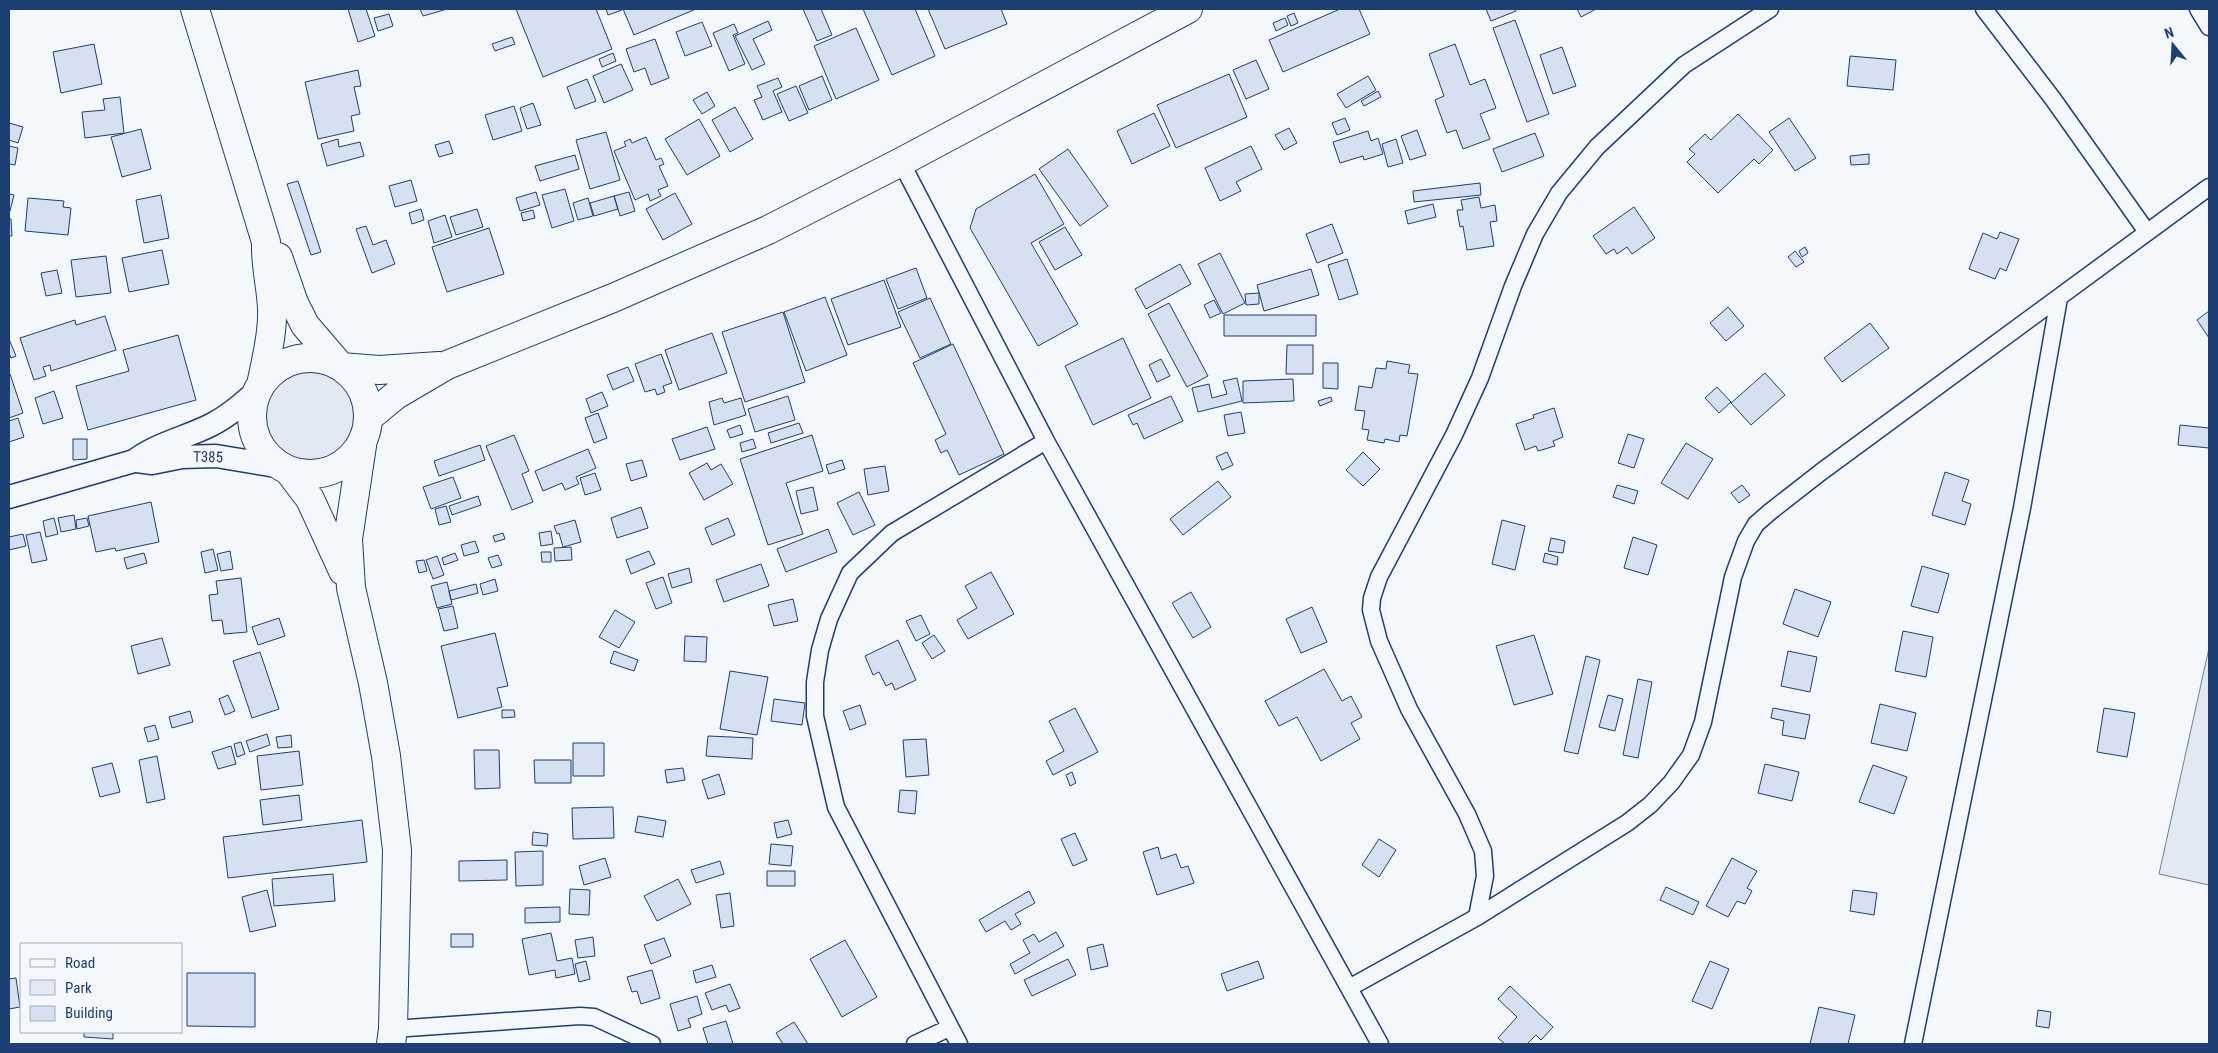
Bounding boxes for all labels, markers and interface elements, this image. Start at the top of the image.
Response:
north arrow [2148,20,2198,70]
text: N [2162,24,2176,42]
street label: T385 [193,448,223,466]
legend [20,943,182,1033]
text: Road [65,954,95,972]
text: Park [65,979,92,997]
text: Building [65,1004,113,1022]

